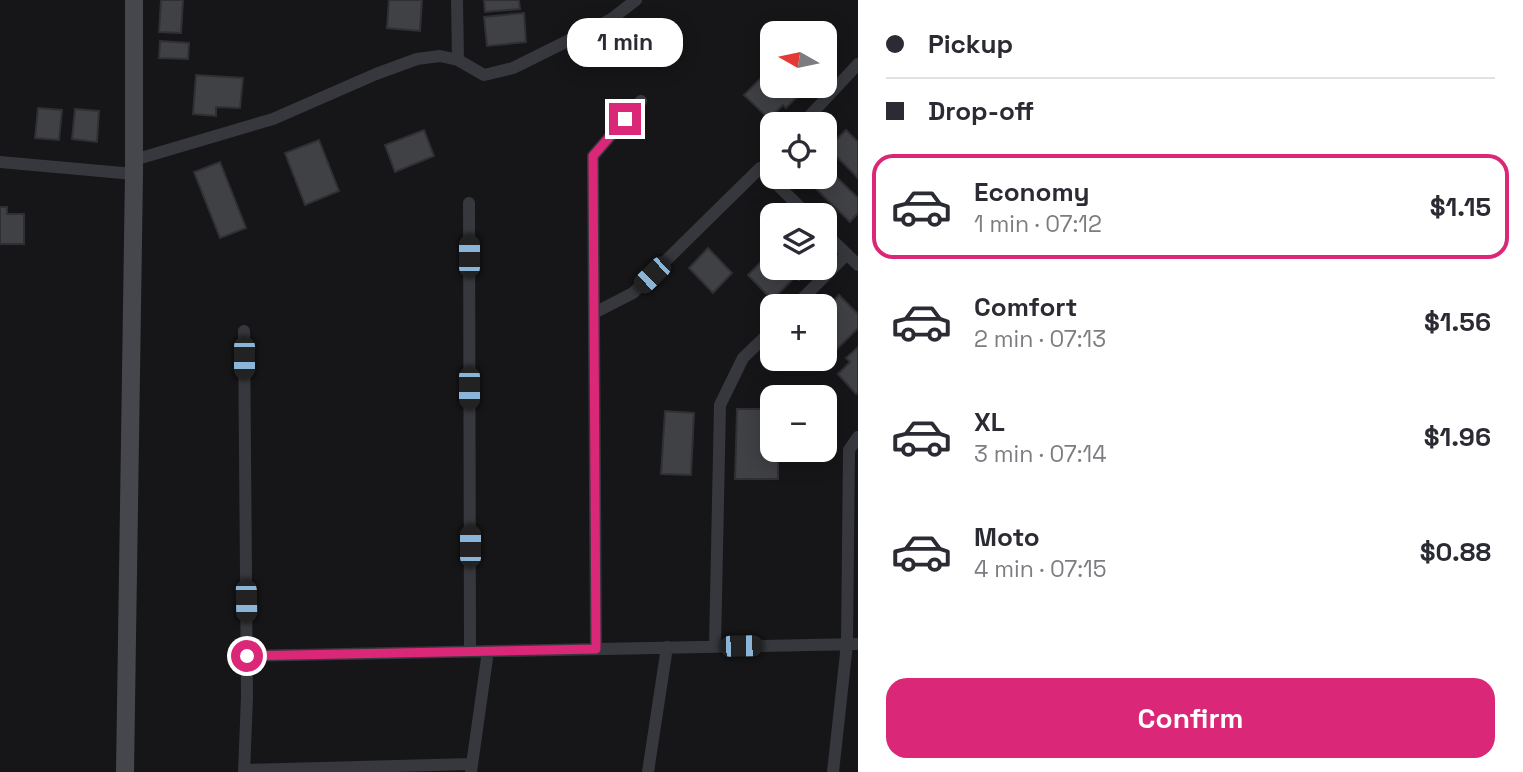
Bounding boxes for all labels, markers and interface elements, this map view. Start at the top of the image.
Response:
callout: 1 min [567,18,683,66]
north arrow [760,21,836,98]
map controls [760,21,837,462]
text: 1 min [597,27,653,57]
text: Pickup [928,27,1013,61]
text: Drop-off [928,94,1034,128]
route end [609,103,641,135]
button: locate [760,112,837,189]
icon: car [890,175,953,238]
text: Economy [974,175,1090,209]
text: $1.15 [1430,190,1491,224]
button: layers [760,203,837,280]
text: 1 min · 07:12 [974,209,1102,239]
car [459,235,480,277]
car [630,253,675,297]
icon: car [890,290,953,353]
text: Comfort [974,290,1077,324]
button: + [760,294,837,371]
text: $1.56 [1424,305,1491,339]
text: 2 min · 07:13 [974,324,1106,354]
car [234,337,255,379]
car [459,367,480,409]
button: − [760,385,837,462]
icon: car [890,405,953,468]
text: XL [974,405,1005,439]
text: $1.96 [1424,420,1491,454]
text: 3 min · 07:14 [974,439,1107,469]
icon: car [890,520,953,583]
text: Moto [974,520,1040,554]
car [460,525,481,567]
text: $0.88 [1420,535,1491,569]
text: 4 min · 07:15 [974,554,1106,584]
car [236,580,257,622]
car [720,635,763,657]
route start [231,640,263,672]
button: Confirm [886,678,1495,758]

